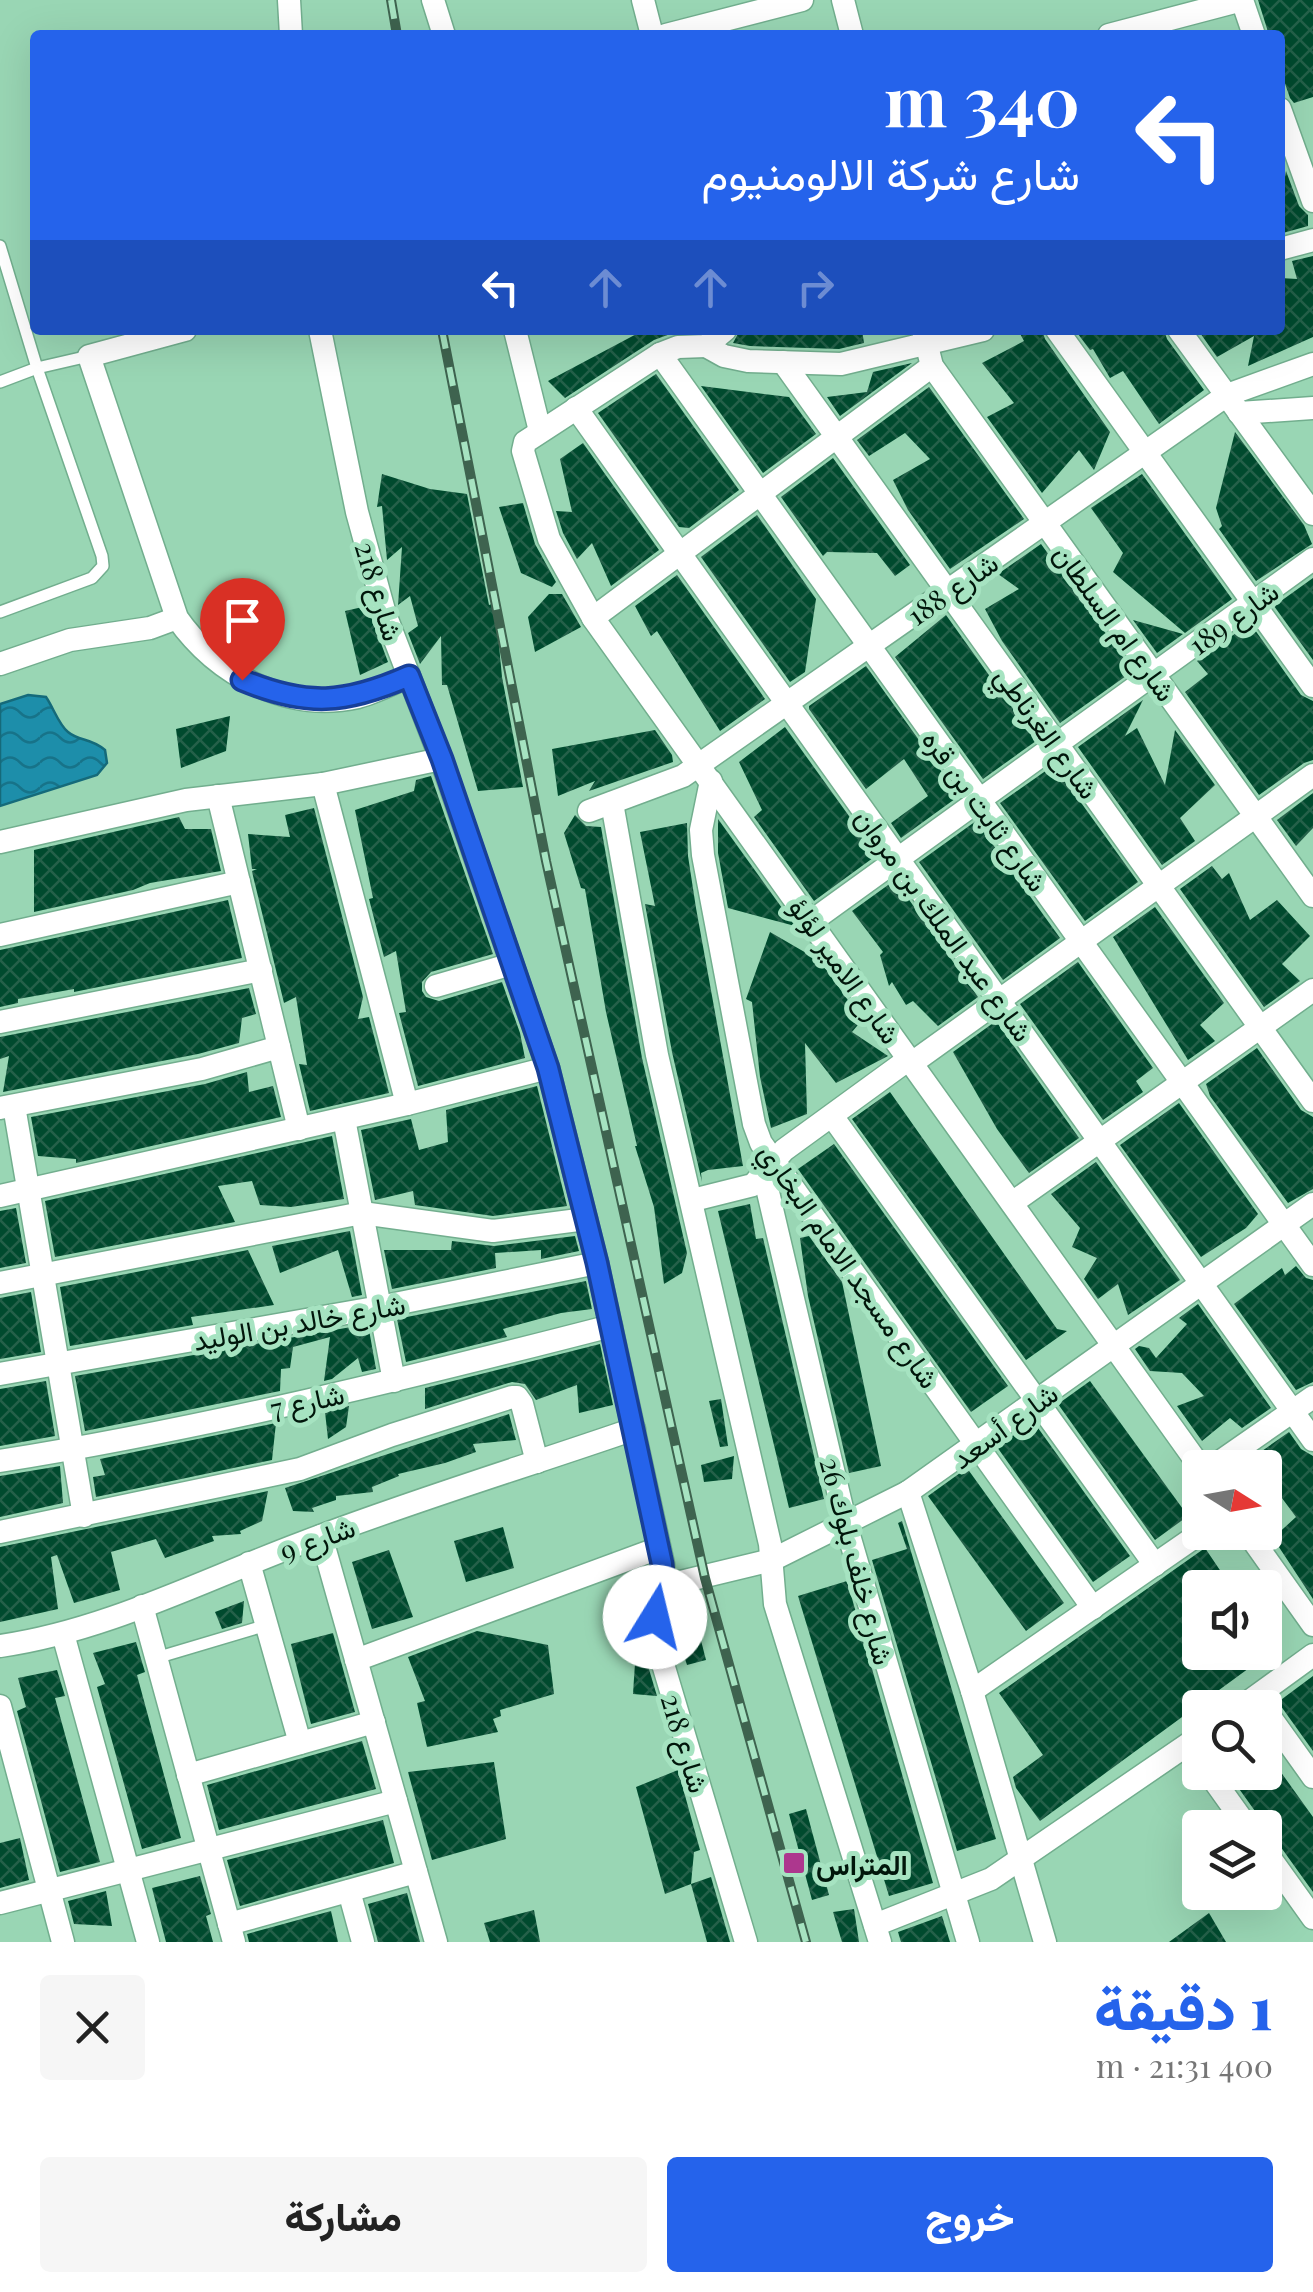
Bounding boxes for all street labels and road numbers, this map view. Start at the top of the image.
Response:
street label: شارع ام السلطان [1045,536,1186,709]
street label: شارع 218 [346,537,413,646]
street label: شارع 188 [899,543,1006,634]
street label: شارع 189 [1181,572,1287,664]
street label: شارع الغرناطي [983,659,1108,809]
street label: شارع ثابت بن قره [913,722,1057,899]
street label: شارع عبد الملك بن مروان [846,800,1042,1049]
street label: شارع الامير لؤلؤ [780,890,910,1052]
street label: شارع مسجد الامام البخاري [746,1135,949,1398]
street label: شارع خالد بن الوليد [190,1284,408,1360]
street label: شارع 7 [267,1374,348,1428]
street label: شارع أسعد [943,1374,1066,1478]
street label: شارع خلف بلوك 26 [811,1453,903,1669]
street label: شارع 9 [274,1507,360,1571]
street label: شارع 218 [652,1689,719,1798]

